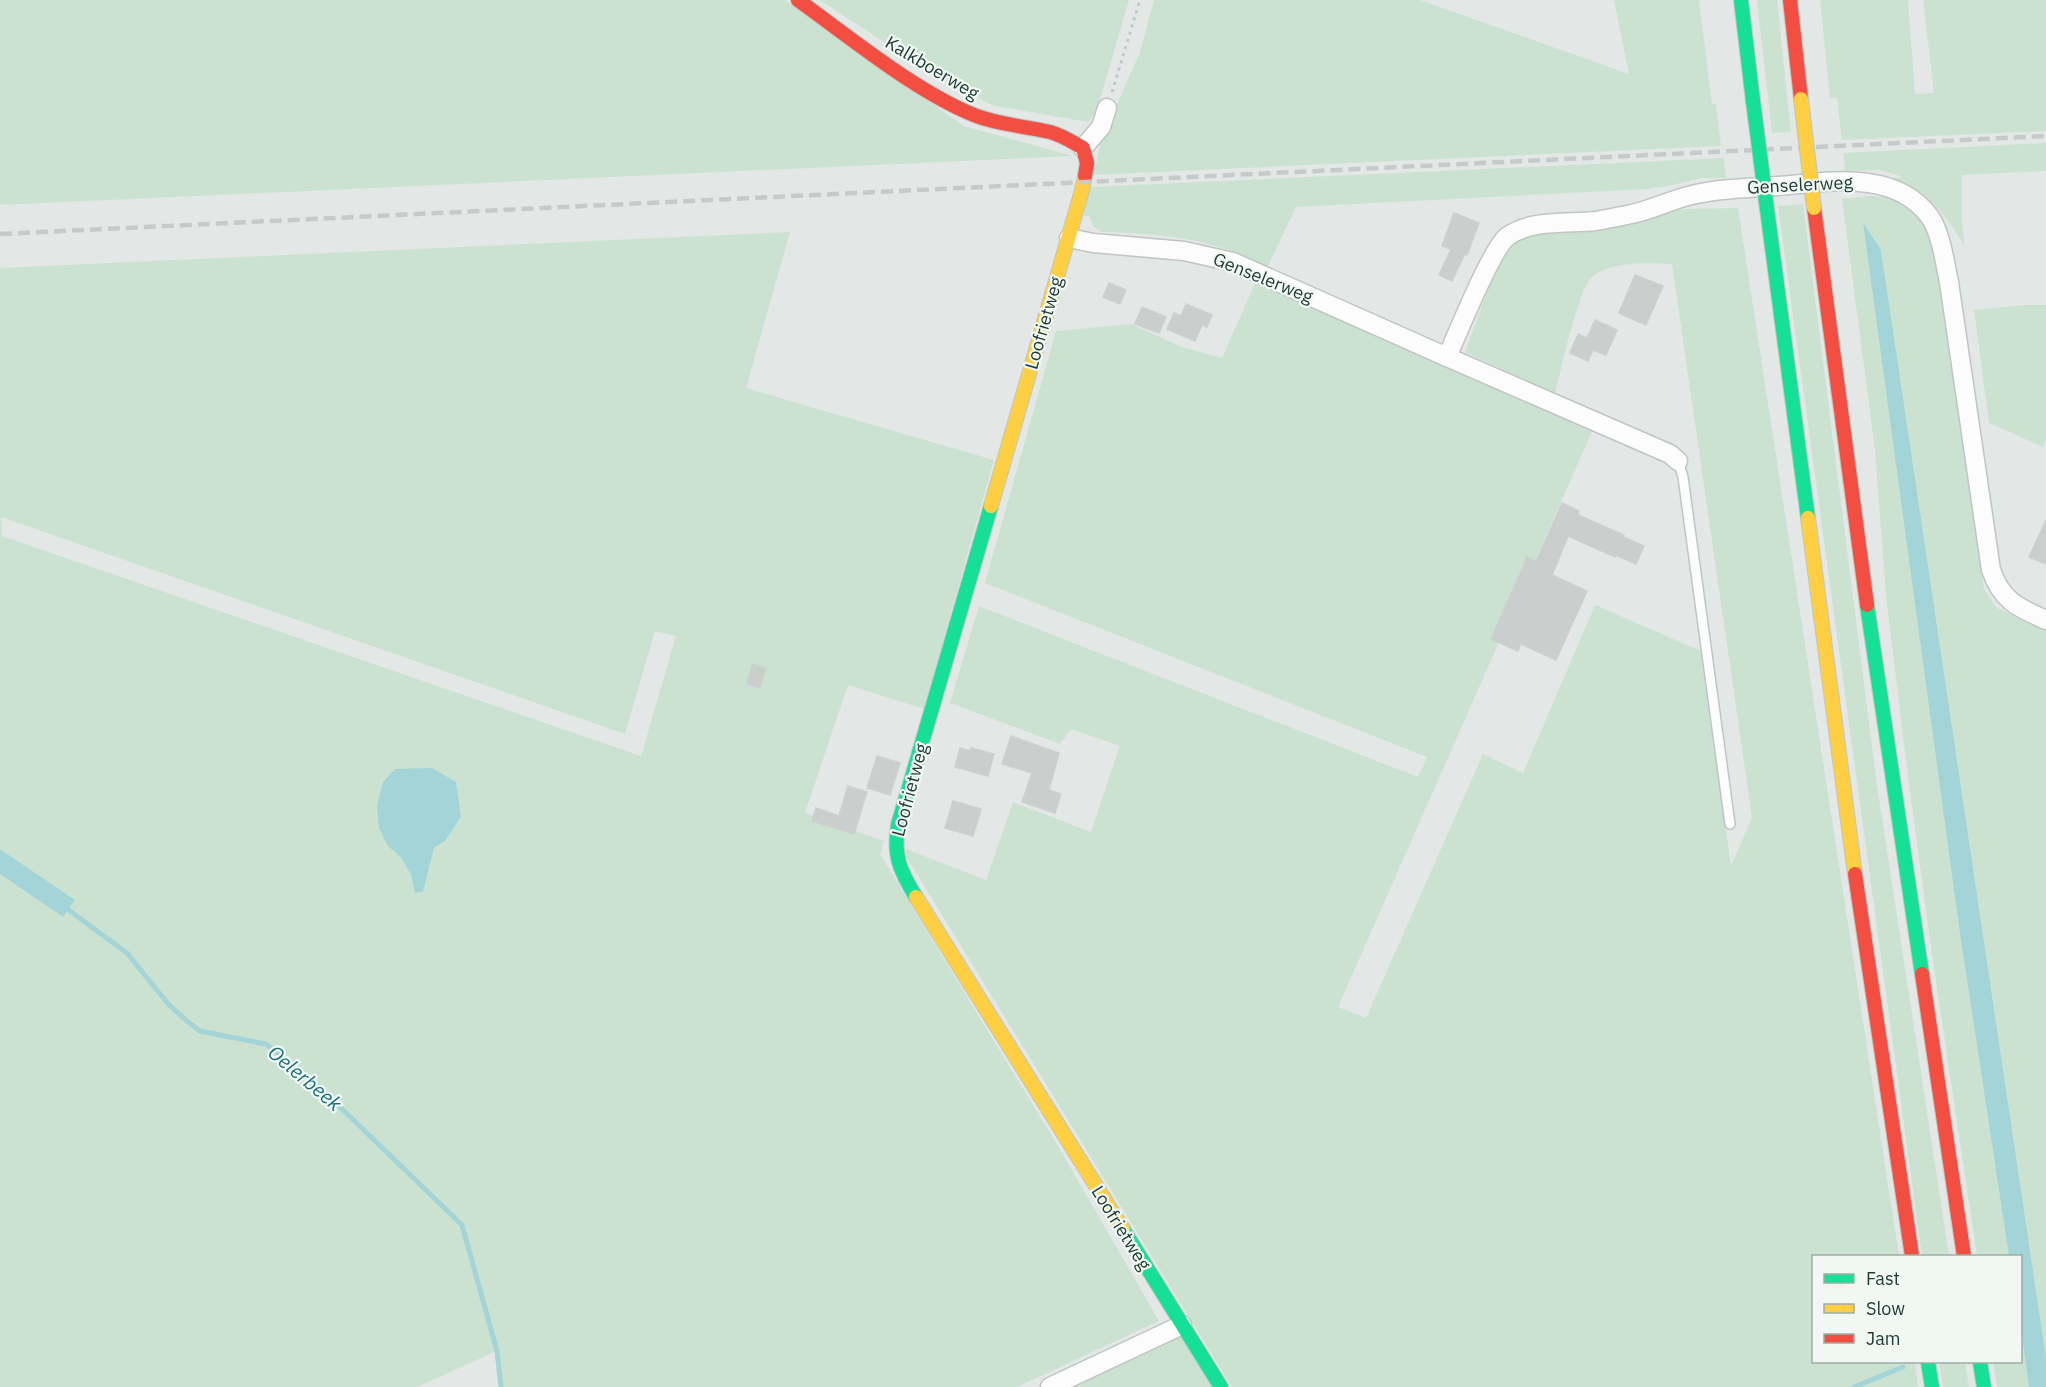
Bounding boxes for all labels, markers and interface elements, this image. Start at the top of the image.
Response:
street label: Kalkboerweg [881,31,984,105]
street label: Genselerweg [1747,170,1854,199]
street label: Genselerweg [1210,247,1317,308]
street label: Loofrietweg [1019,273,1068,372]
street label: Loofrietweg [886,740,933,839]
water label: Oelerbeek [263,1039,349,1117]
street label: Loofrietweg [1086,1181,1157,1275]
legend [1812,1255,2022,1363]
text: Fast [1866,1267,1900,1290]
text: Slow [1866,1297,1905,1320]
text: Jam [1866,1327,1901,1350]

